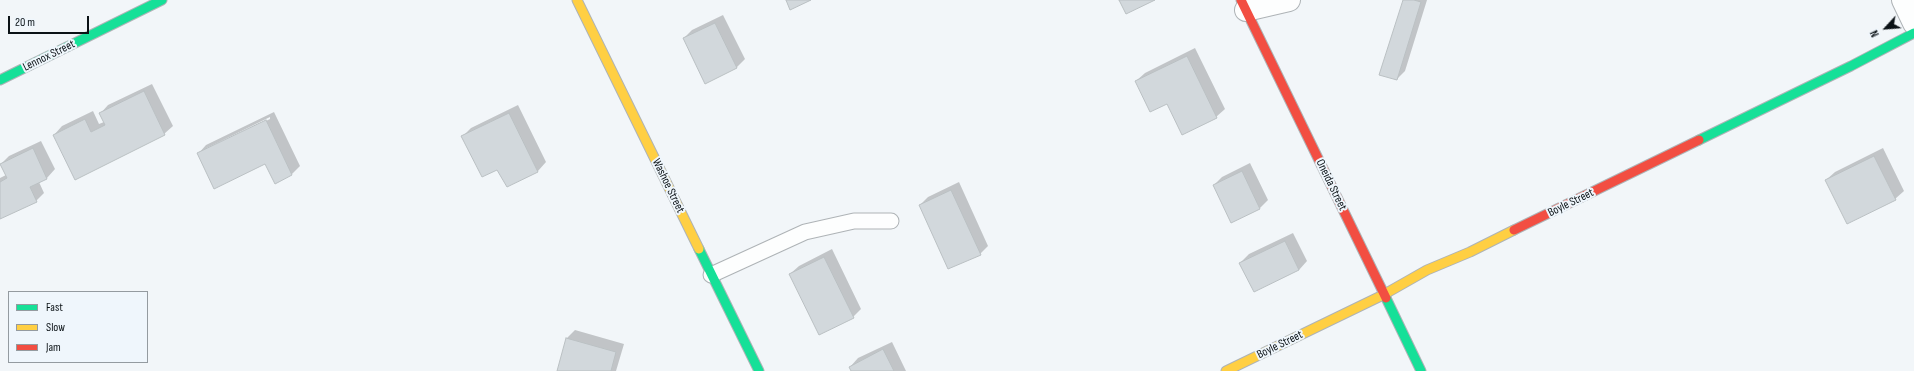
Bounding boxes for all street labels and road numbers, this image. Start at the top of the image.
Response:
street label: Lennox Street [21,37,77,75]
street label: Washoe Street [649,157,687,215]
street label: Oneida Street [1312,157,1350,213]
street label: Boyle Street [1546,186,1596,220]
street label: Boyle Street [1255,328,1305,362]

